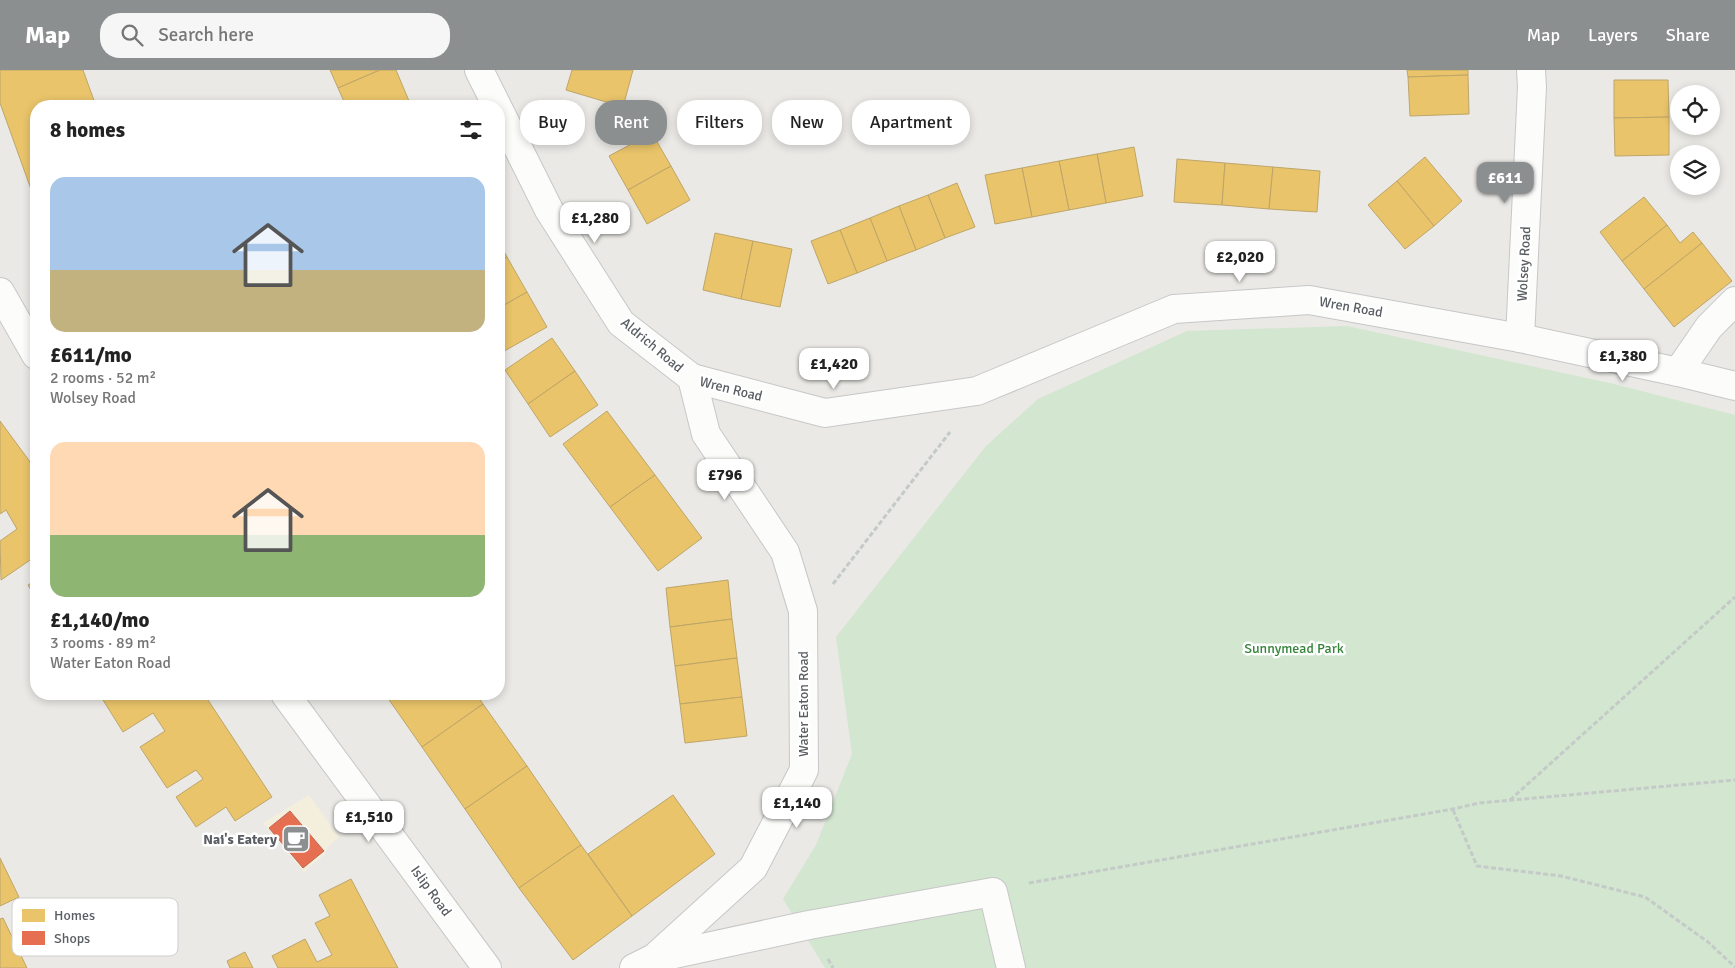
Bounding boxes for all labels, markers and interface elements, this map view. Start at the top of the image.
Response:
search box [100,13,450,58]
text: Map [25,20,70,50]
icon: search [118,21,146,49]
text: Search here [158,23,254,47]
text: Map [1527,24,1560,46]
text: Layers [1588,24,1638,46]
text: Share [1666,24,1710,46]
map controls [1670,85,1720,195]
button: locate [1670,85,1720,135]
chip: Buy [520,100,585,145]
chip: Rent [595,100,667,145]
chip: Filters [677,100,762,145]
chip: New [772,100,842,145]
chip: Apartment [852,100,970,145]
icon: filters [457,116,485,144]
text: 8 homes [50,117,125,143]
button: layers [1670,145,1720,195]
pin: £611 [1475,162,1535,204]
text: £611 [1488,168,1522,188]
pin: £1,280 [554,202,636,244]
text: £1,280 [571,208,619,228]
icon: home [223,210,313,300]
street label: Wolsey Road [1514,226,1534,302]
pin: £2,020 [1199,240,1281,283]
text: £2,020 [1216,247,1264,267]
street label: Wren Road [1318,293,1384,321]
street label: Aldrich Road [617,314,687,376]
pin: £1,380 [1582,340,1664,382]
text: £611/mo [50,342,132,368]
text: £1,380 [1599,346,1647,366]
pin: £1,420 [793,348,875,390]
text: £1,420 [810,354,858,374]
text: 2 rooms · 52 m² [50,368,156,388]
street label: Wren Road [698,373,764,405]
text: Wolsey Road [50,388,136,408]
pin: £796 [695,458,755,501]
text: £796 [708,465,742,485]
icon: home [223,475,313,565]
text: £1,140/mo [50,607,149,633]
text: 3 rooms · 89 m² [50,633,156,653]
park label: Sunnymead Park [1244,640,1344,657]
street label: Water Eaton Road [795,651,812,757]
text: Water Eaton Road [50,653,171,673]
pin: £1,140 [756,786,838,829]
text: £1,140 [773,793,821,813]
pin: £1,510 [328,800,410,843]
text: £1,510 [345,807,393,827]
cafe icon: Nai's Eatery [281,824,311,854]
place label: Nai's Eatery [203,831,277,848]
street label: Islip Road [407,862,455,920]
legend [12,898,178,956]
text: Homes [54,907,95,924]
text: Shops [54,930,90,947]

